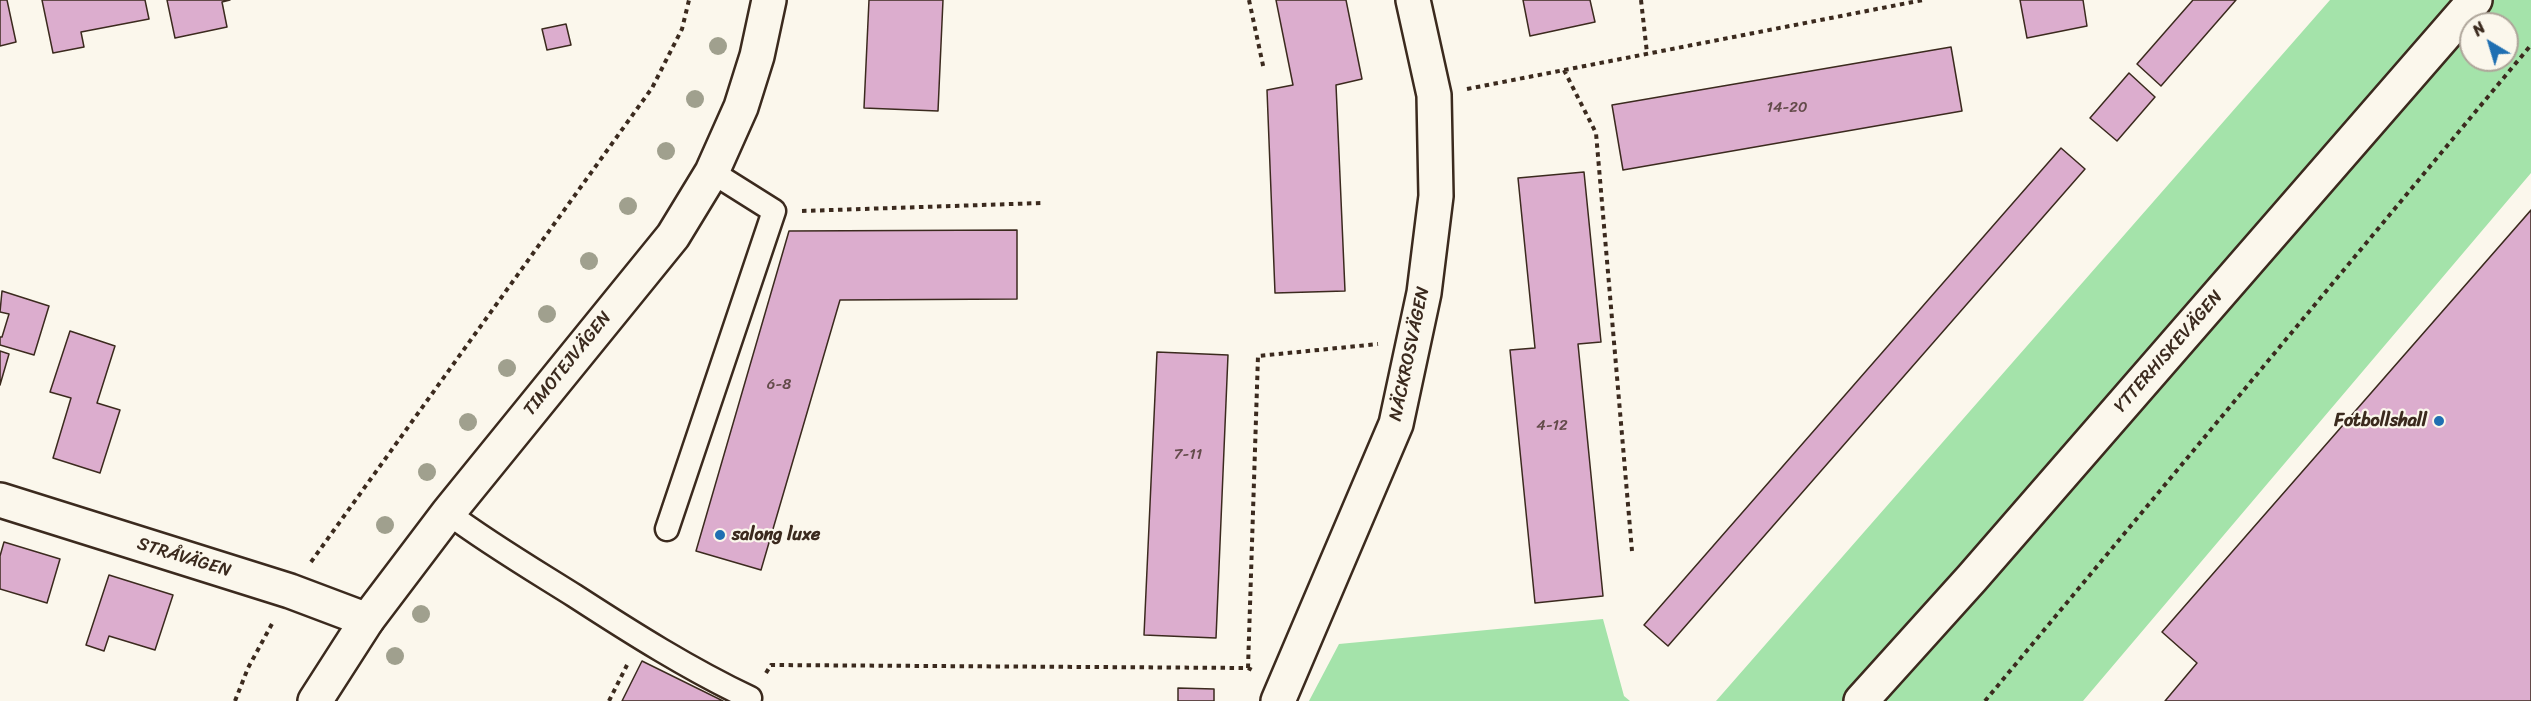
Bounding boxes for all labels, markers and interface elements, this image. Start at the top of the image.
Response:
north arrow [2459,12,2519,72]
text: N [2466,14,2492,44]
house number: 14-20 [1767,99,1807,117]
street label: NÄCKROSVÄGEN [1385,285,1435,423]
street label: YTTERHISKEVÄGEN [2110,287,2228,417]
street label: TIMOTEJVÄGEN [519,308,617,420]
house number: 6-8 [767,376,791,394]
place label: Fotbollshall [2334,410,2427,432]
marker: Fotbollshall [2432,414,2446,428]
house number: 4-12 [1536,417,1568,435]
house number: 7-11 [1174,446,1202,464]
place label: salong luxe [732,524,820,546]
marker: salong luxe [713,528,727,542]
street label: STRÅVÄGEN [134,533,234,583]

